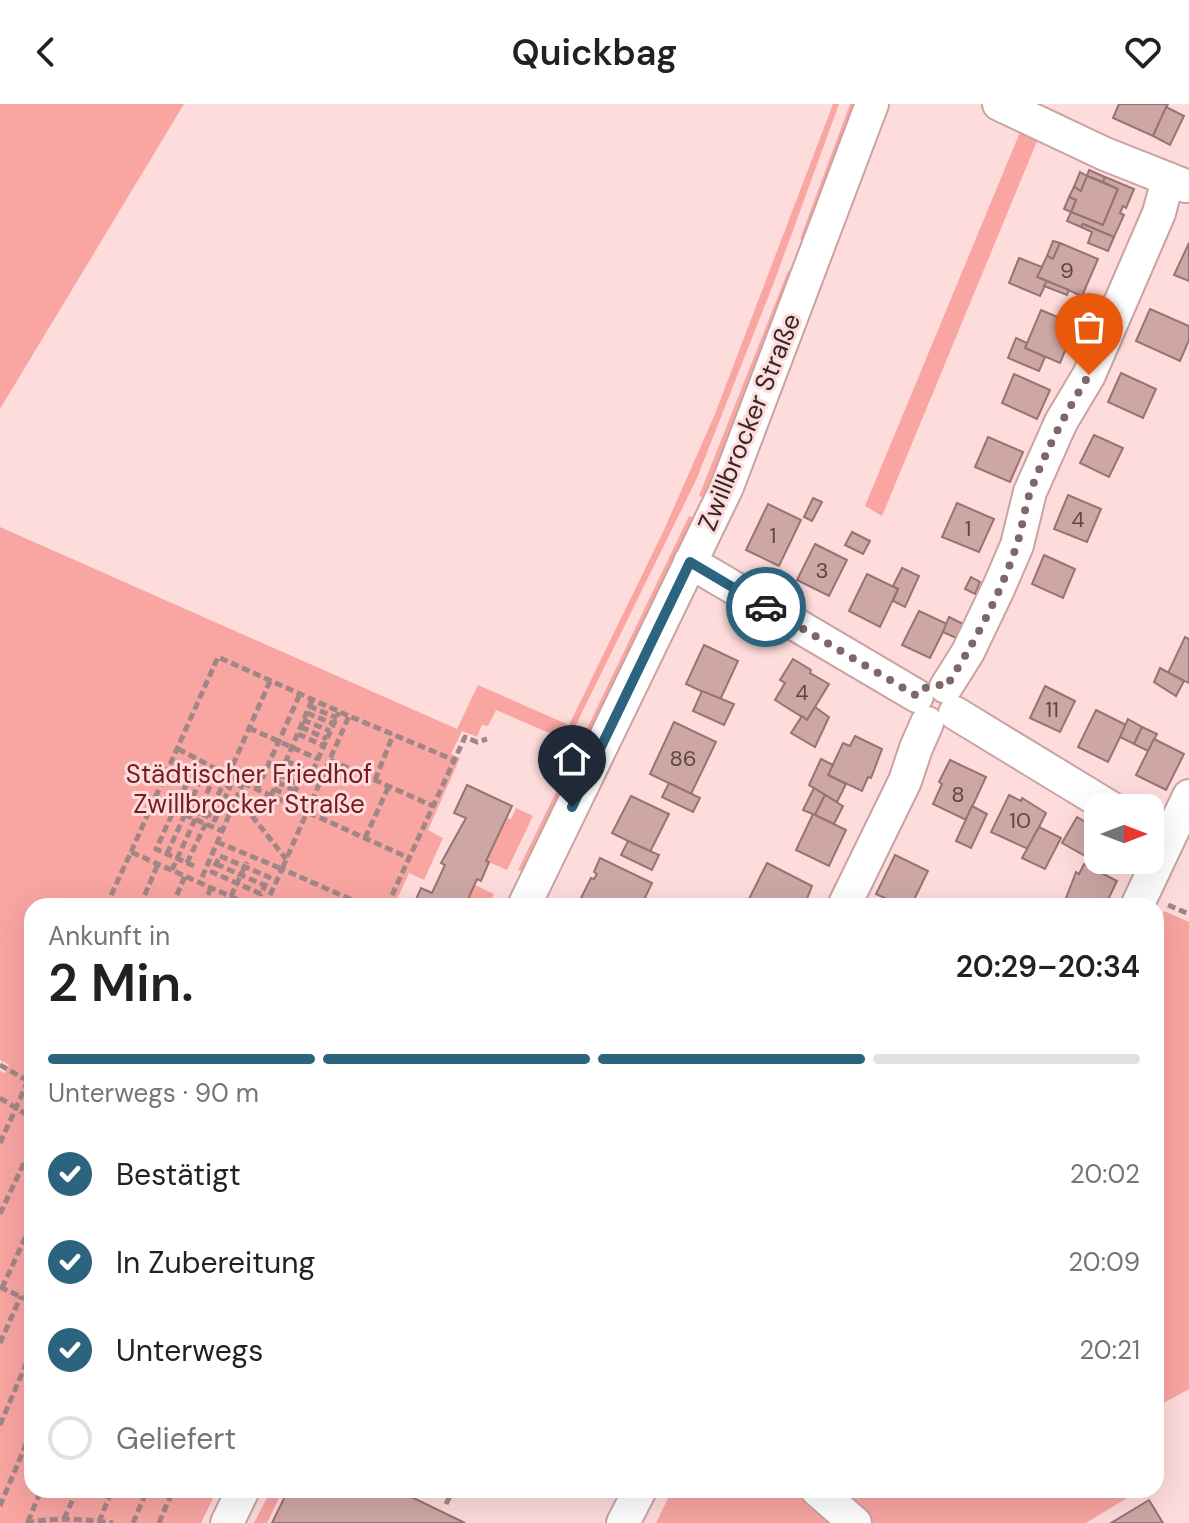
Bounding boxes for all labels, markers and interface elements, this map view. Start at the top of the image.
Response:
text: Quickbag [512,29,677,76]
icon: back [24,30,68,74]
icon: heart [1121,30,1165,74]
house number: 9 [1060,256,1074,285]
pin [1055,293,1123,375]
icon: bag [1067,305,1111,349]
street label: Zwillbrocker Straße [690,308,808,536]
house number: 4 [1071,505,1085,534]
house number: 1 [965,514,971,543]
house number: 1 [770,521,776,550]
house number: 3 [815,556,829,585]
courier [726,567,806,647]
icon: car [744,585,788,629]
house number: 4 [795,678,809,707]
house number: 11 [1045,695,1059,724]
pin [538,725,606,807]
icon: home [550,737,594,781]
house number: 86 [669,744,697,773]
park label: Städtischer Friedhof Zwillbrocker Straße [126,757,372,821]
house number: 8 [951,780,965,809]
north arrow [1084,794,1164,874]
map controls [1084,794,1164,874]
house number: 10 [1009,806,1031,835]
text: Ankunft in [48,919,170,953]
text: 20:29–20:34 [956,947,1140,986]
text: 2 Min. [48,949,194,1017]
text: Unterwegs · 90 m [48,1076,259,1110]
icon: check [48,1152,92,1196]
text: Bestätigt [116,1155,241,1194]
text: 20:02 [1070,1157,1140,1191]
icon: check [48,1240,92,1284]
text: In Zubereitung [116,1243,315,1282]
text: 20:09 [1068,1245,1140,1279]
icon: check [48,1328,92,1372]
text: Unterwegs [116,1331,263,1370]
text: 20:21 [1079,1333,1140,1367]
text: Geliefert [116,1419,236,1458]

